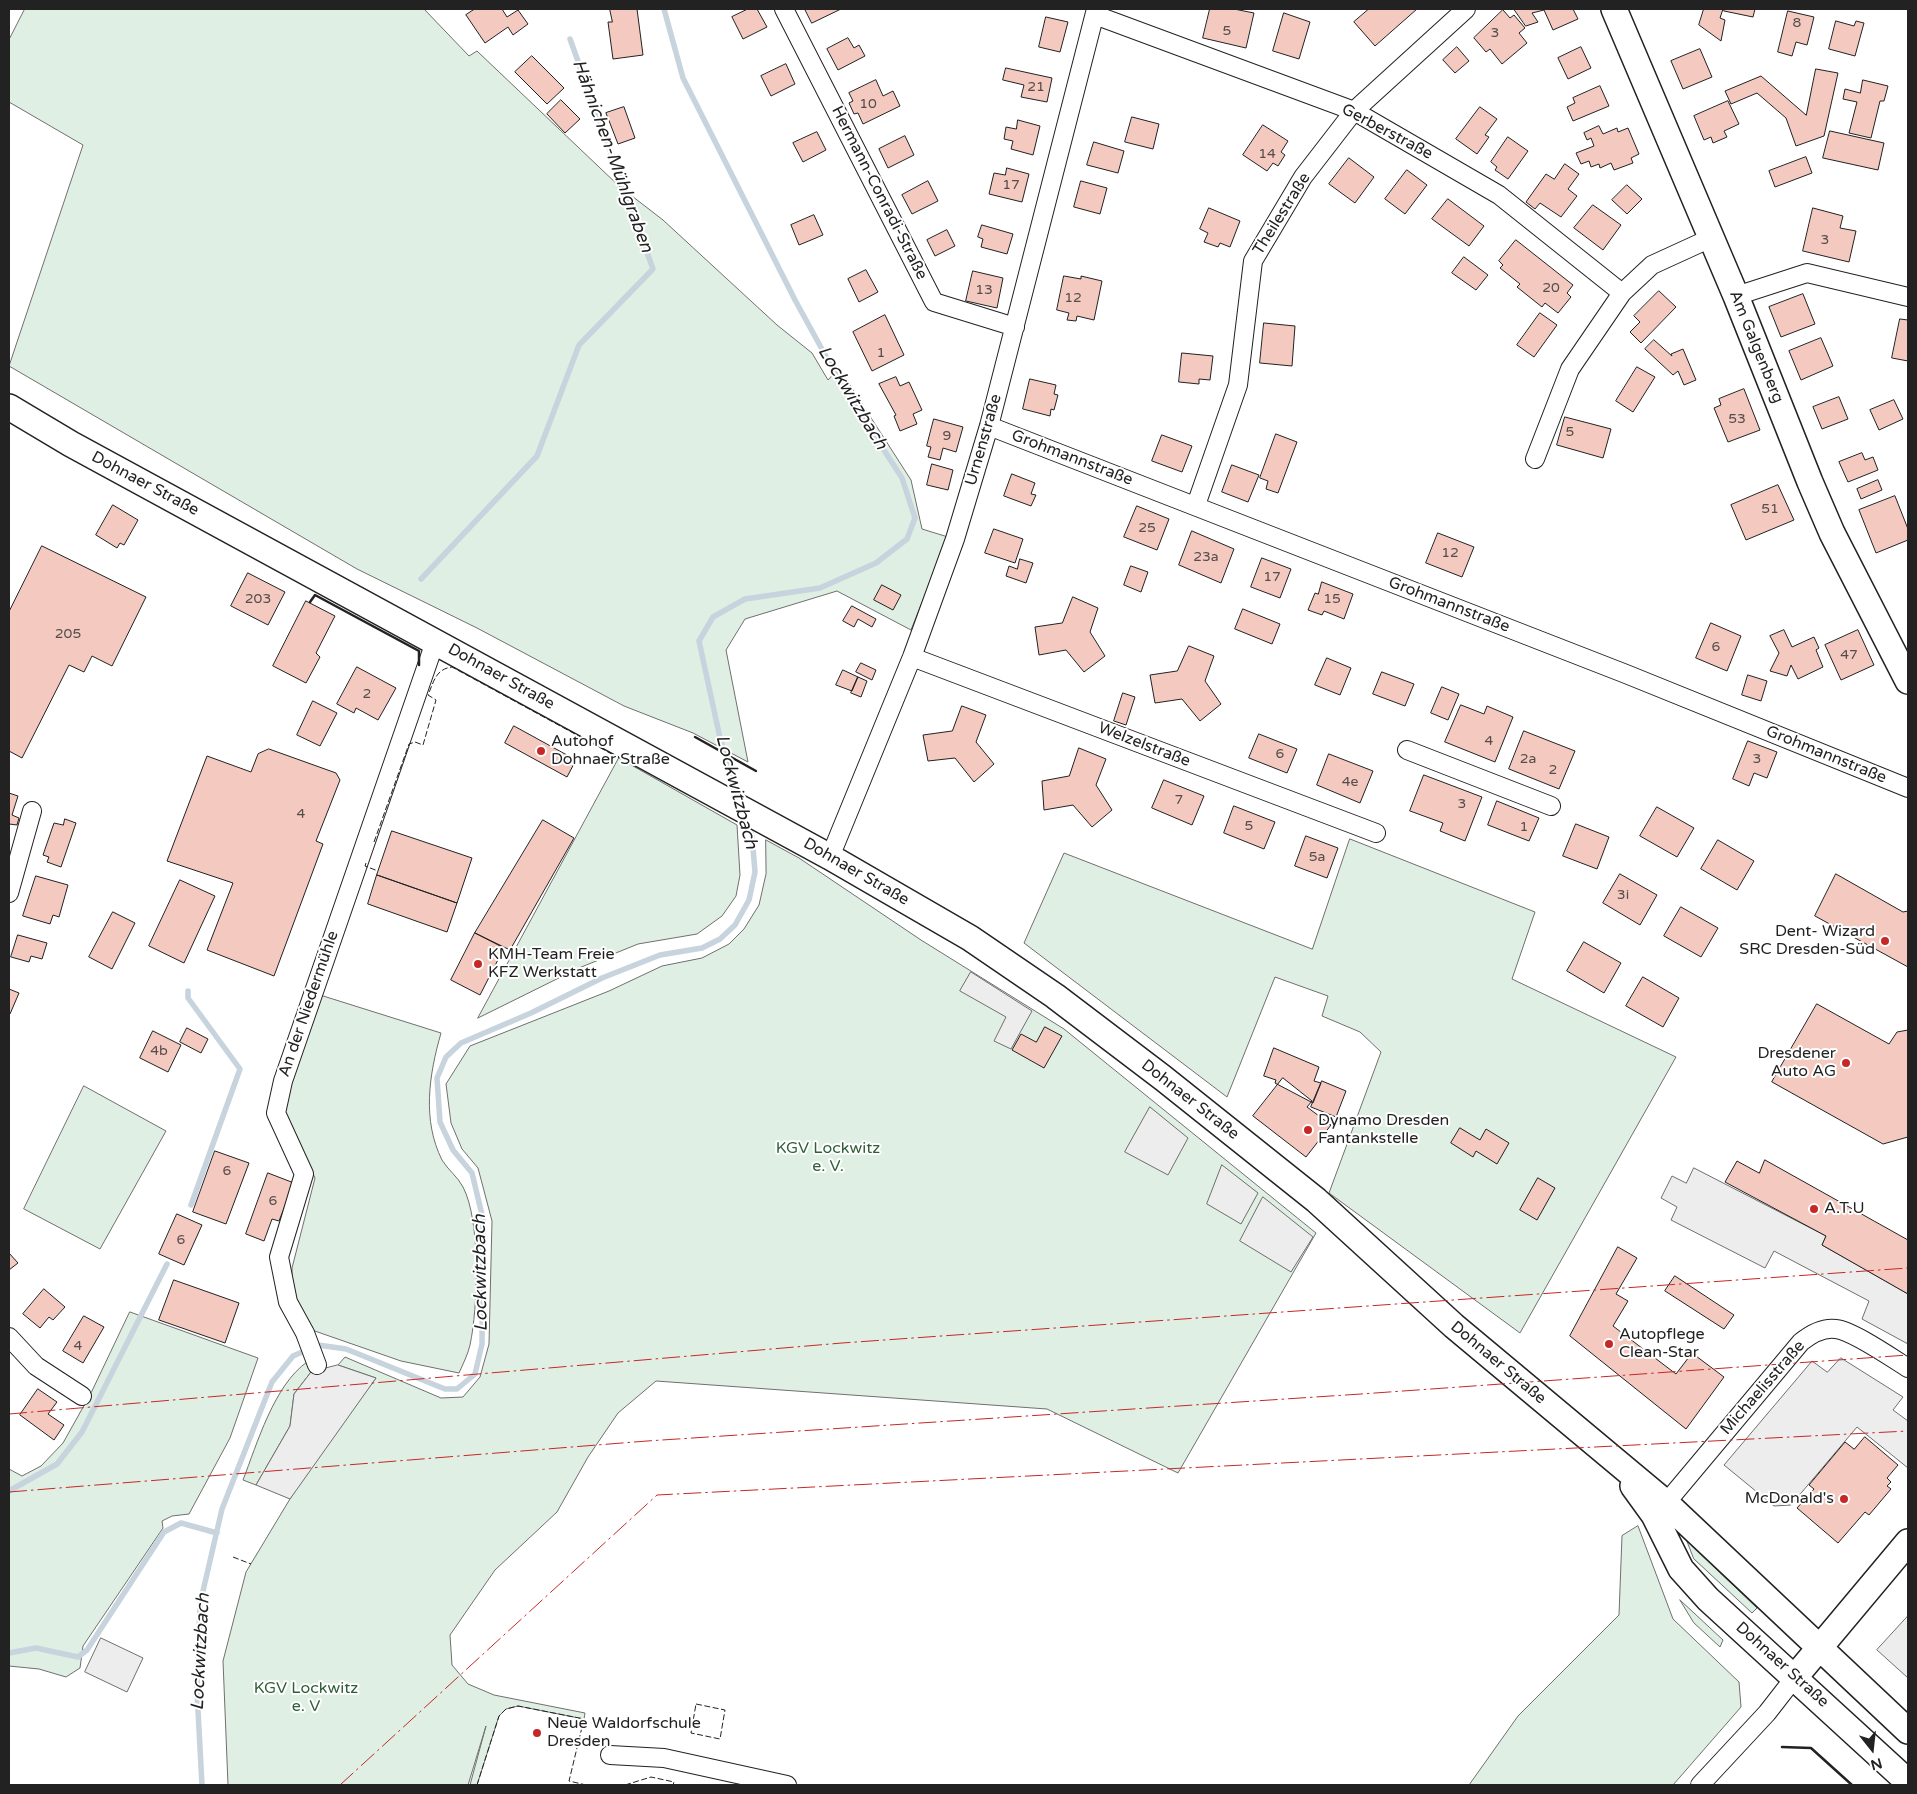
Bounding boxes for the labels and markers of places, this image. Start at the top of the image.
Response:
place label: Autohof Dohnaer Straße [551,732,670,770]
marker: Autohof Dohnaer Straße [535,745,547,757]
place label: Dent- Wizard SRC Dresden-Süd [1739,922,1875,960]
marker: Dent- Wizard SRC Dresden-Süd [1879,935,1891,947]
place label: KMH-Team Freie KFZ Werkstatt [488,945,615,983]
marker: KMH-Team Freie KFZ Werkstatt [472,958,484,970]
place label: Dresdener Auto AG [1757,1044,1836,1082]
marker: Dresdener Auto AG [1840,1057,1852,1069]
place label: Dynamo Dresden Fantankstelle [1318,1111,1449,1149]
marker: Dynamo Dresden Fantankstelle [1302,1124,1314,1136]
place label: A.T.U [1824,1199,1865,1219]
marker: A.T.U [1808,1203,1820,1215]
place label: Autopflege Clean-Star [1619,1325,1705,1363]
marker: Autopflege Clean-Star [1603,1338,1615,1350]
place label: McDonald's [1745,1489,1834,1509]
marker: McDonald's [1838,1493,1850,1505]
place label: Neue Waldorfschule Dresden [547,1714,701,1752]
marker: Neue Waldorfschule Dresden [531,1727,543,1739]

